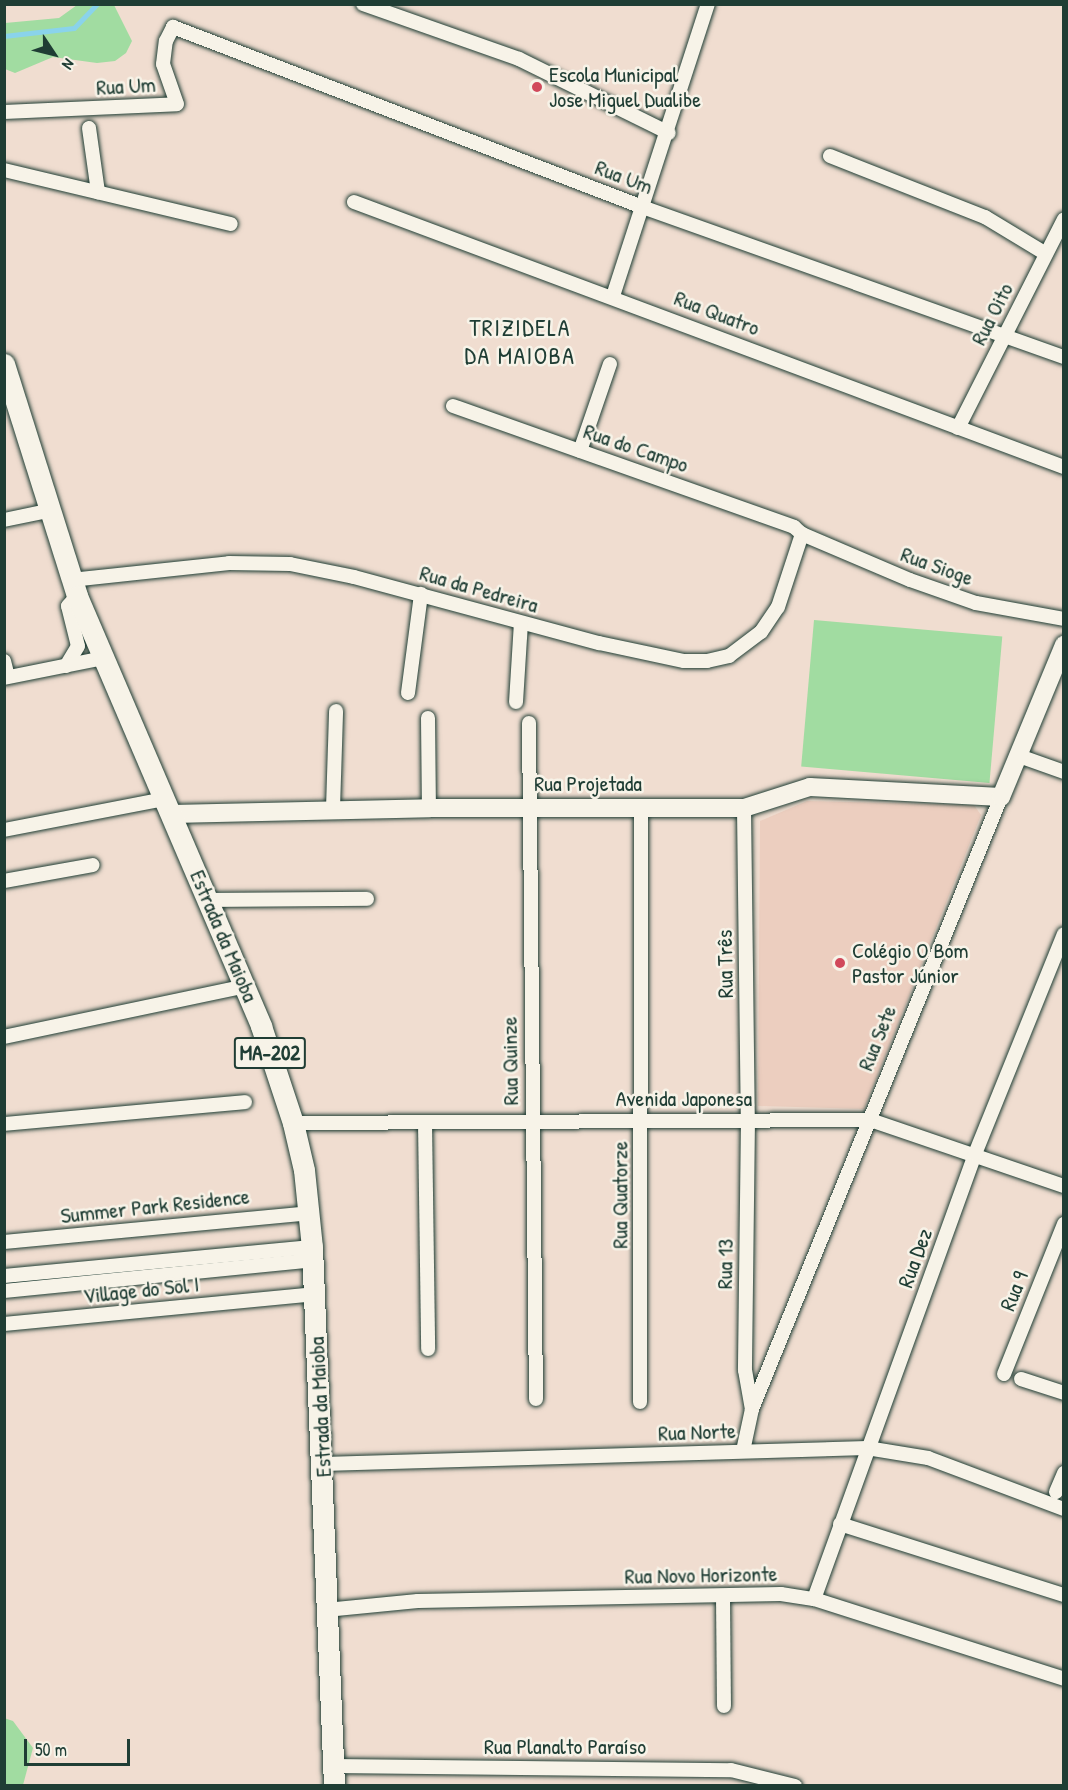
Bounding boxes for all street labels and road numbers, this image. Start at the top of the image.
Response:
street label: Rua Um [96,71,156,101]
street label: Rua Um [591,154,657,200]
street label: Rua Oito [965,279,1019,349]
street label: Rua Quatro [671,285,763,341]
street label: Rua do Campo [580,418,692,478]
street label: Rua Sioge [897,541,977,591]
street label: Rua da Pedreira [417,560,541,618]
street label: Rua Projetada [534,771,642,797]
street label: Estrada da Maioba [184,866,264,1006]
street label: Rua Três [711,930,739,998]
street label: Rua Sete [852,1002,902,1074]
street label: Rua Quinze [496,1016,524,1106]
road number: MA-202 [232,1035,308,1071]
street label: Avenida Japonesa [616,1086,752,1112]
street label: Rua Quatorze [607,1141,633,1249]
street label: Summer Park Residence [59,1183,251,1229]
street label: Rua Dez [892,1225,938,1291]
street label: Rua 13 [711,1239,739,1289]
street label: Rua 9 [994,1267,1034,1315]
street label: Village do Sol I [82,1271,200,1309]
street label: Estrada da Maioba [303,1336,337,1478]
street label: Rua Norte [658,1417,736,1447]
street label: Rua Novo Horizonte [624,1560,778,1590]
street label: Rua Planalto Paraíso [484,1734,646,1760]

